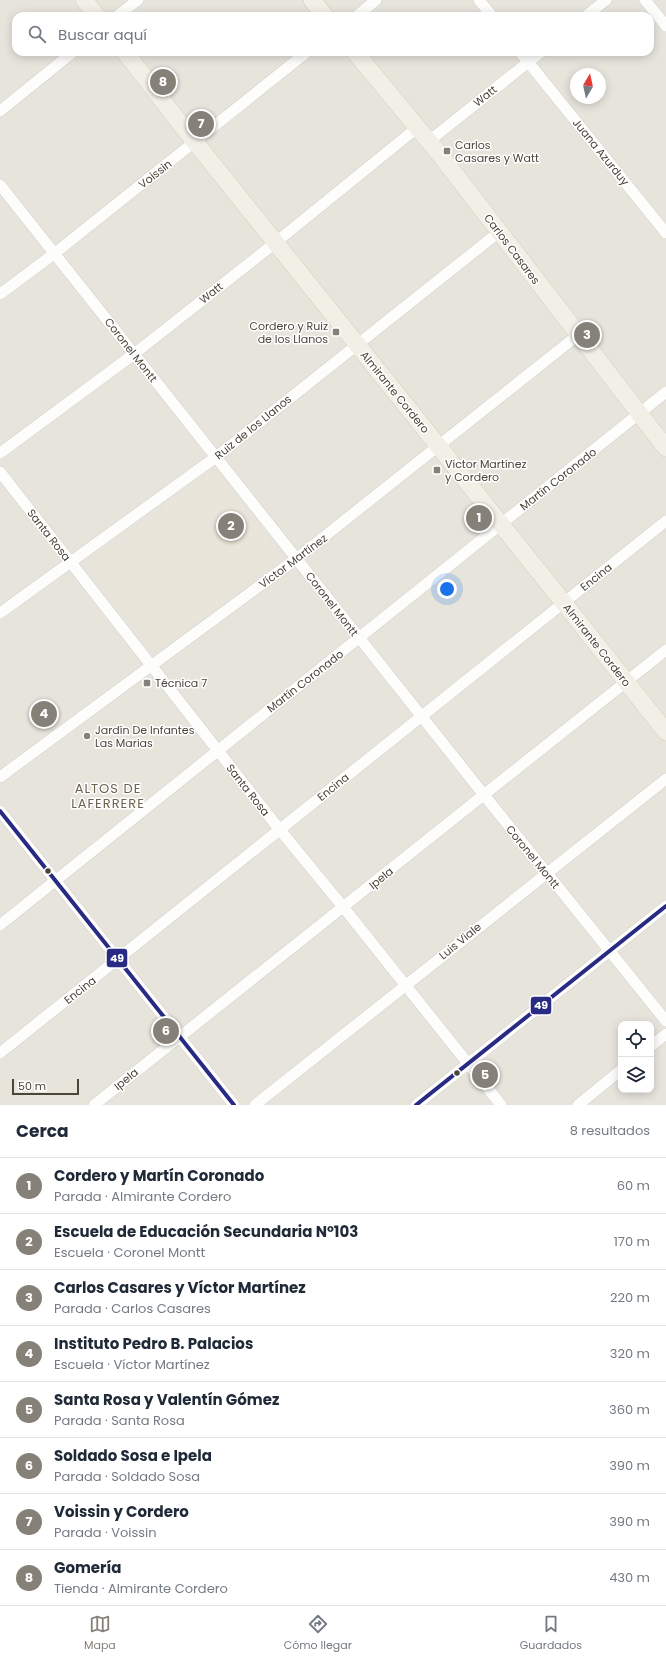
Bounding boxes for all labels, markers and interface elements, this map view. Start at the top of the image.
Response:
search box [12,12,654,56]
icon: search [26,23,48,45]
text: Buscar aquí [58,24,147,45]
pin: 8 [150,67,176,97]
north arrow [570,68,606,104]
street label: Watt [470,82,500,110]
pin: 7 [188,109,214,139]
street label: Juana Azurduy [569,115,634,190]
place label: Carlos Casares y Watt [455,137,539,166]
marker: Carlos Casares y Watt [442,146,452,156]
street label: Voissin [135,156,175,192]
street label: Carlos Casares [480,211,544,288]
street label: Watt [196,279,226,307]
street label: Coronel Montt [101,314,161,386]
place label: Cordero y Ruiz de los Llanos [249,318,328,347]
pin: 3 [574,320,600,350]
marker: Cordero y Ruiz de los Llanos [331,327,341,337]
street label: Almirante Cordero [357,348,433,436]
street label: Ruiz de los Llanos [211,391,295,463]
street label: Martín Coronado [516,444,600,514]
place label: Víctor Martínez y Cordero [445,456,527,485]
marker: Víctor Martínez y Cordero [432,465,442,475]
pin: 1 [466,503,492,533]
street label: Santa Rosa [24,506,74,564]
pin: 2 [218,511,244,541]
street label: Víctor Martínez [256,530,330,592]
street label: Encina [577,559,615,595]
street label: Coronel Montt [302,568,362,640]
your location [437,579,457,599]
street label: Almirante Cordero [559,600,635,690]
street label: Martín Coronado [263,646,347,716]
place label: Técnica 7 [155,675,207,691]
marker: Técnica 7 [142,678,152,688]
pin: 4 [31,699,57,729]
place label: Jardín De Infantes Las Marias [95,722,195,751]
marker: Jardín De Infantes Las Marias [82,731,92,741]
street label: Santa Rosa [223,761,273,819]
street label: Encina [314,769,352,805]
district label: ALTOS DE LAFERRERE [71,779,145,813]
street label: Coronel Montt [502,822,564,892]
street label: Ipela [365,863,397,893]
unlabelled marker [43,866,53,876]
street label: Luis Viale [435,919,485,963]
line badge: 49 [106,948,128,968]
text: 49 [110,950,124,966]
street label: Encina [61,972,99,1008]
line badge: 49 [530,996,552,1015]
text: 49 [534,997,548,1013]
pin: 6 [153,1016,179,1046]
map controls [618,1021,654,1093]
button: locate [618,1021,654,1057]
button: layers [618,1057,654,1093]
pin: 5 [472,1060,498,1090]
street label: Ipela [110,1064,142,1094]
unlabelled marker [452,1068,462,1078]
scale bar [12,1077,79,1096]
text: 50 m [18,1078,46,1094]
text: Cerca [16,1119,69,1143]
text: 8 resultados [570,1121,650,1140]
text: Cordero y Martín Coronado [54,1165,264,1186]
text: 1 [27,1176,31,1195]
text: 60 m [617,1176,650,1195]
text: Parada · Almirante Cordero [54,1187,231,1206]
text: Escuela de Educación Secundaria Nº103 [54,1221,358,1242]
text: 2 [25,1232,33,1251]
text: 170 m [614,1232,650,1251]
text: Escuela · Coronel Montt [54,1243,205,1262]
text: Carlos Casares y Víctor Martínez [54,1277,306,1298]
text: 3 [25,1288,33,1307]
text: 220 m [610,1288,650,1307]
text: Parada · Carlos Casares [54,1299,211,1318]
text: Instituto Pedro B. Palacios [54,1333,253,1354]
text: 4 [25,1344,33,1363]
text: 320 m [610,1344,650,1363]
text: Escuela · Víctor Martínez [54,1355,210,1374]
text: Santa Rosa y Valentín Gómez [54,1389,279,1410]
text: 5 [25,1400,33,1419]
text: 360 m [609,1400,650,1419]
text: Parada · Santa Rosa [54,1411,185,1430]
text: Soldado Sosa e Ipela [54,1445,212,1466]
text: 6 [25,1456,33,1475]
text: 390 m [609,1456,650,1475]
text: Parada · Soldado Sosa [54,1467,200,1486]
text: Voissin y Cordero [54,1501,189,1522]
text: 7 [26,1512,32,1531]
text: 390 m [609,1512,650,1531]
text: Parada · Voissin [54,1523,157,1542]
text: Gomería [54,1557,122,1578]
text: 8 [25,1568,33,1587]
text: 430 m [609,1568,650,1587]
text: Tienda · Almirante Cordero [54,1579,228,1598]
tab: Mapa [84,1613,116,1654]
tab: Cómo llegar [284,1613,352,1654]
tab: Guardados [520,1613,582,1654]

